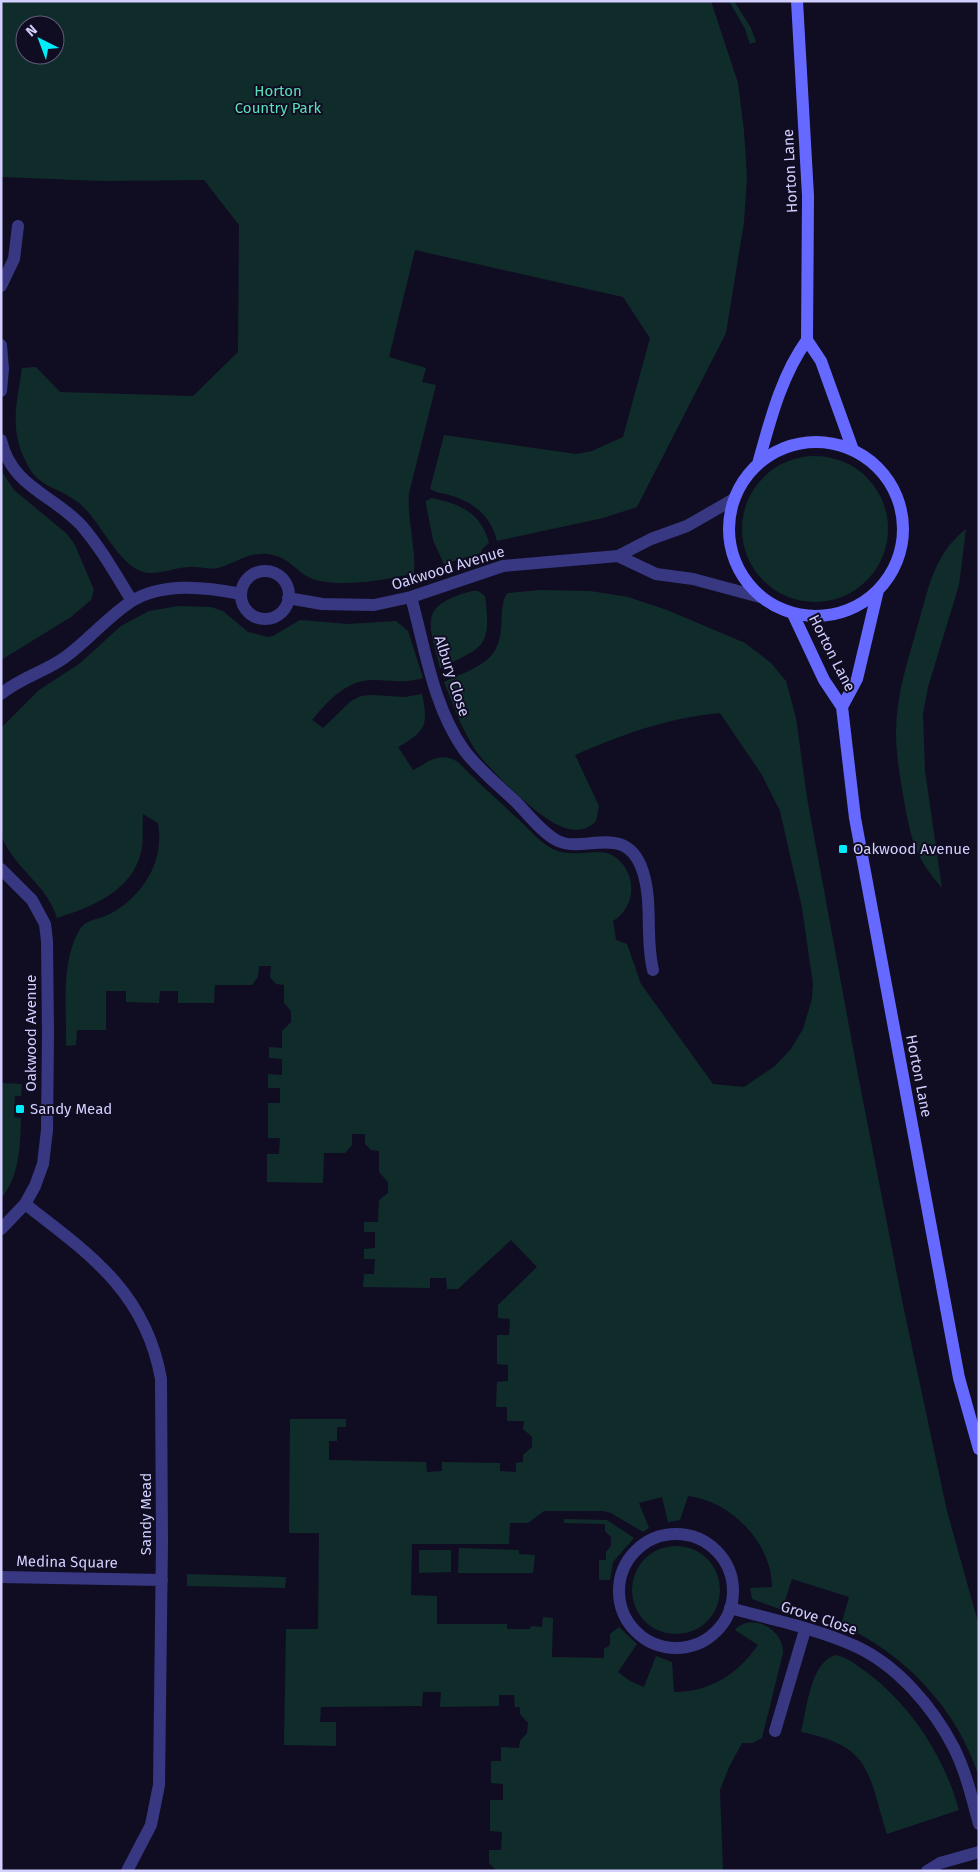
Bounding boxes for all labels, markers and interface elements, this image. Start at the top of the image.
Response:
north arrow [15,15,65,65]
text: N [22,21,41,40]
park label: Horton Country Park [235,82,322,117]
street label: Horton Lane [779,129,801,213]
street label: Oakwood Avenue [389,542,507,594]
street label: Horton Lane [805,612,859,694]
street label: Albury Close [430,633,474,719]
place label: Oakwood Avenue [853,840,970,858]
marker: Oakwood Avenue [837,843,849,855]
street label: Oakwood Avenue [22,974,40,1092]
street label: Horton Lane [902,1033,936,1119]
place label: Sandy Mead [30,1100,112,1118]
marker: Sandy Mead [14,1103,26,1115]
street label: Sandy Mead [137,1473,155,1555]
street label: Medina Square [16,1552,118,1572]
street label: Grove Close [778,1597,860,1639]

